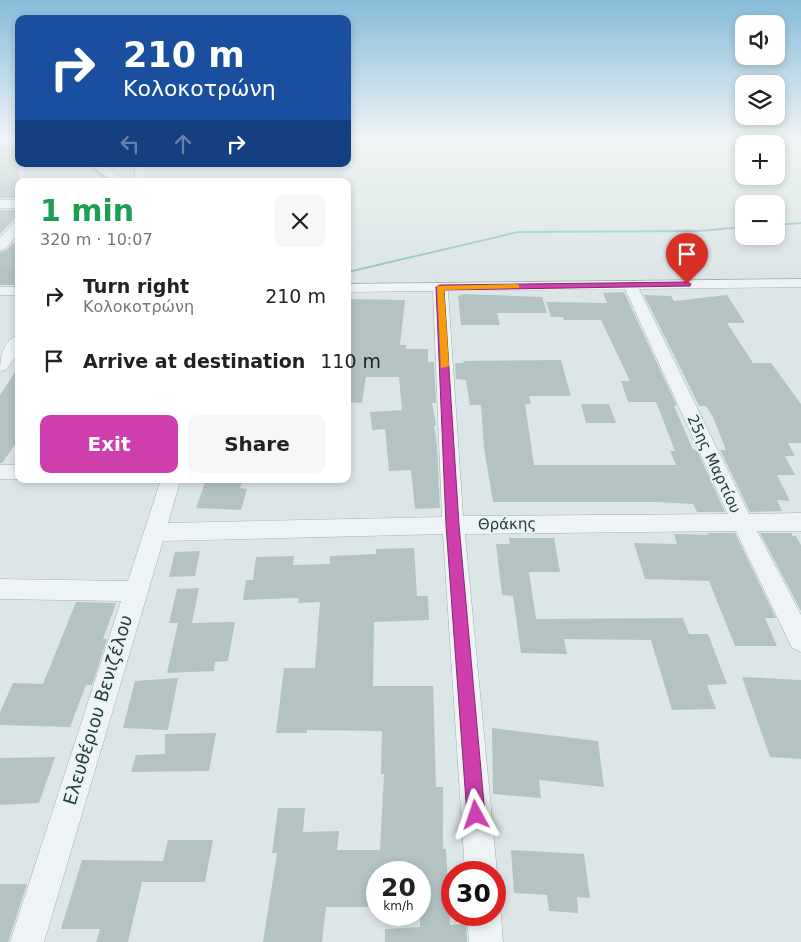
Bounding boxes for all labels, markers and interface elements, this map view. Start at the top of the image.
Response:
map controls [735,15,785,245]
button: sound [735,15,785,65]
icon: right [40,35,105,100]
text: 210 m [123,35,245,75]
button: layers [735,75,785,125]
text: Κολοκοτρώνη [123,76,276,101]
icon: left [116,130,144,158]
icon: ahead [169,130,197,158]
icon: right [222,130,250,158]
button: + [735,135,785,185]
text: 1 min [40,193,134,228]
button: close [274,195,326,247]
button: − [735,195,785,245]
text: 320 m · 10:07 [40,230,153,249]
pin [666,233,708,284]
icon: arrive [673,240,701,268]
text: Turn right [83,275,189,297]
icon: right [40,282,68,310]
text: 210 m [265,285,326,307]
text: Κολοκοτρώνη [83,297,194,316]
icon: arrive [40,347,68,375]
text: Arrive at destination [83,350,305,372]
text: 110 m [320,350,381,372]
street label: 25ης Μαρτίου [683,412,745,516]
button: Exit [40,415,178,473]
button: Share [188,415,326,473]
street label: Θράκης [478,514,536,534]
street label: Ελευθέριου Βενιζέλου [59,612,136,807]
position arrow [449,788,501,840]
speed limit sign: 30 [441,861,506,926]
text: 20 [381,873,416,902]
text: km/h [383,899,414,913]

